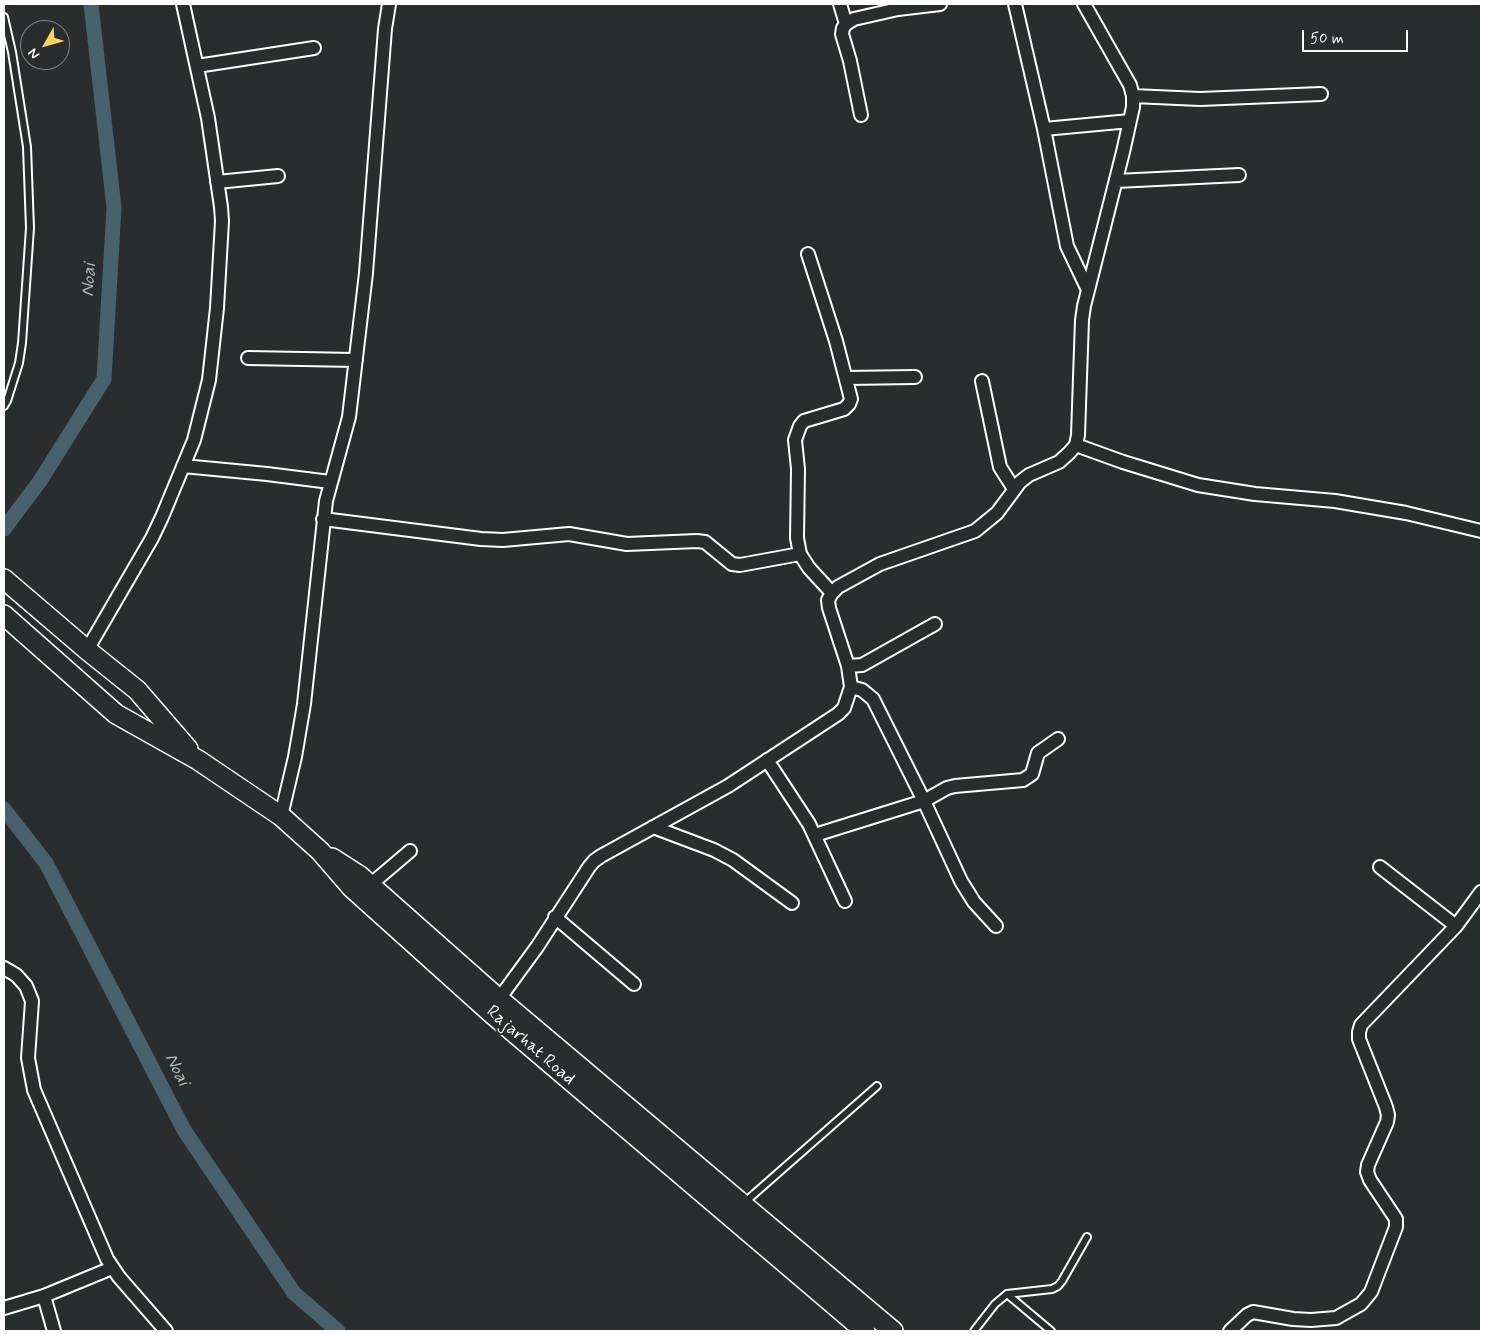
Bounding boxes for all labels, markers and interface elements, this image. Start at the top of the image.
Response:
north arrow [20,20,70,70]
scale bar [1305,20,1411,52]
text: 50 m [1310,29,1344,49]
text: N [24,44,44,63]
water label: Noai [78,262,102,298]
street label: Rajarhat Road [481,1002,579,1090]
water label: Noai [158,1050,194,1090]

